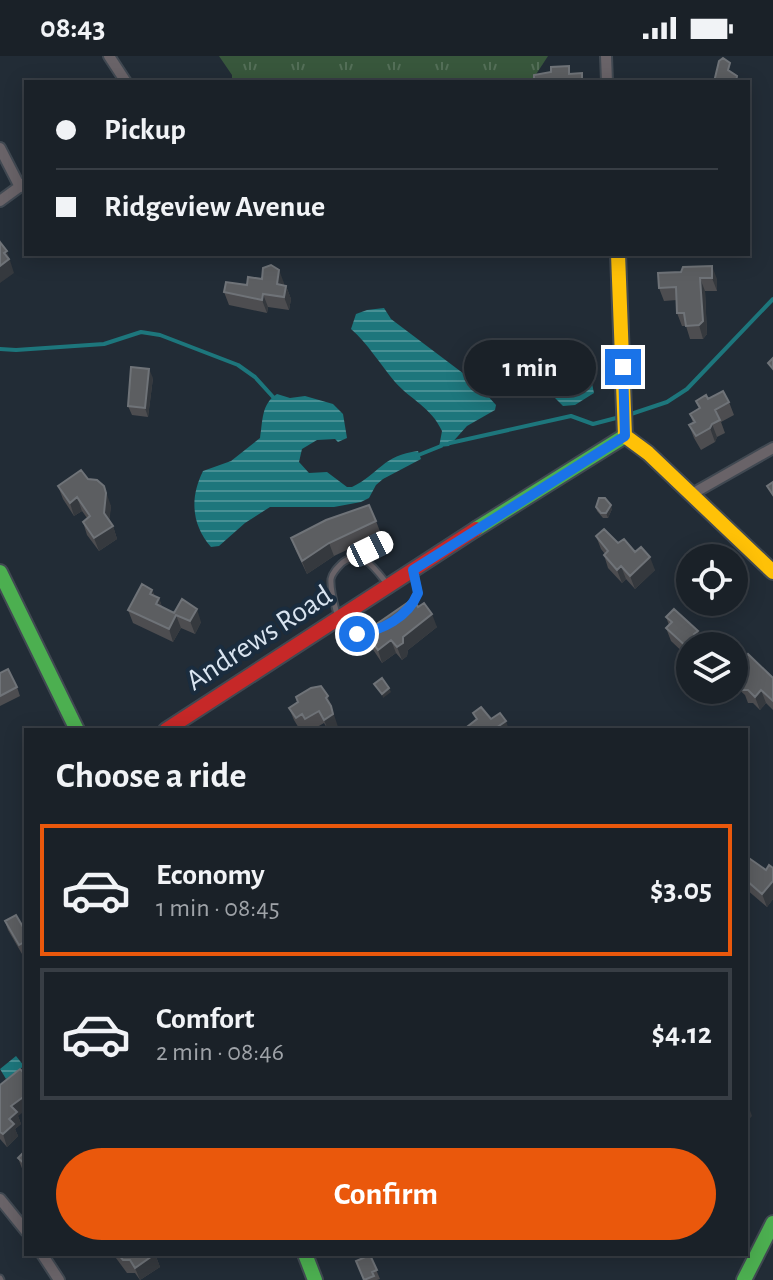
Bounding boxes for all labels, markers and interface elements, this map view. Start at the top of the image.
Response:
text: 08:43 [40,13,105,43]
text: Pickup [104,115,186,145]
text: Ridgeview Avenue [104,192,325,222]
callout: 1 min [463,339,595,395]
route end [605,349,641,385]
text: 1 min [503,355,557,381]
car [343,528,397,570]
map controls [676,544,748,704]
button: locate [676,544,748,616]
street label: Andrews Road [181,580,337,696]
route start [339,616,375,652]
button: layers [676,632,748,704]
text: Choose a ride [56,758,246,794]
icon: car [60,854,132,926]
text: Economy [156,860,265,890]
text: $3.05 [650,875,712,905]
text: 1 min · 08:45 [156,895,280,921]
icon: car [60,998,132,1070]
text: Comfort [156,1004,255,1034]
text: $4.12 [652,1019,712,1049]
text: 2 min · 08:46 [156,1039,284,1065]
button: Confirm [56,1148,716,1240]

